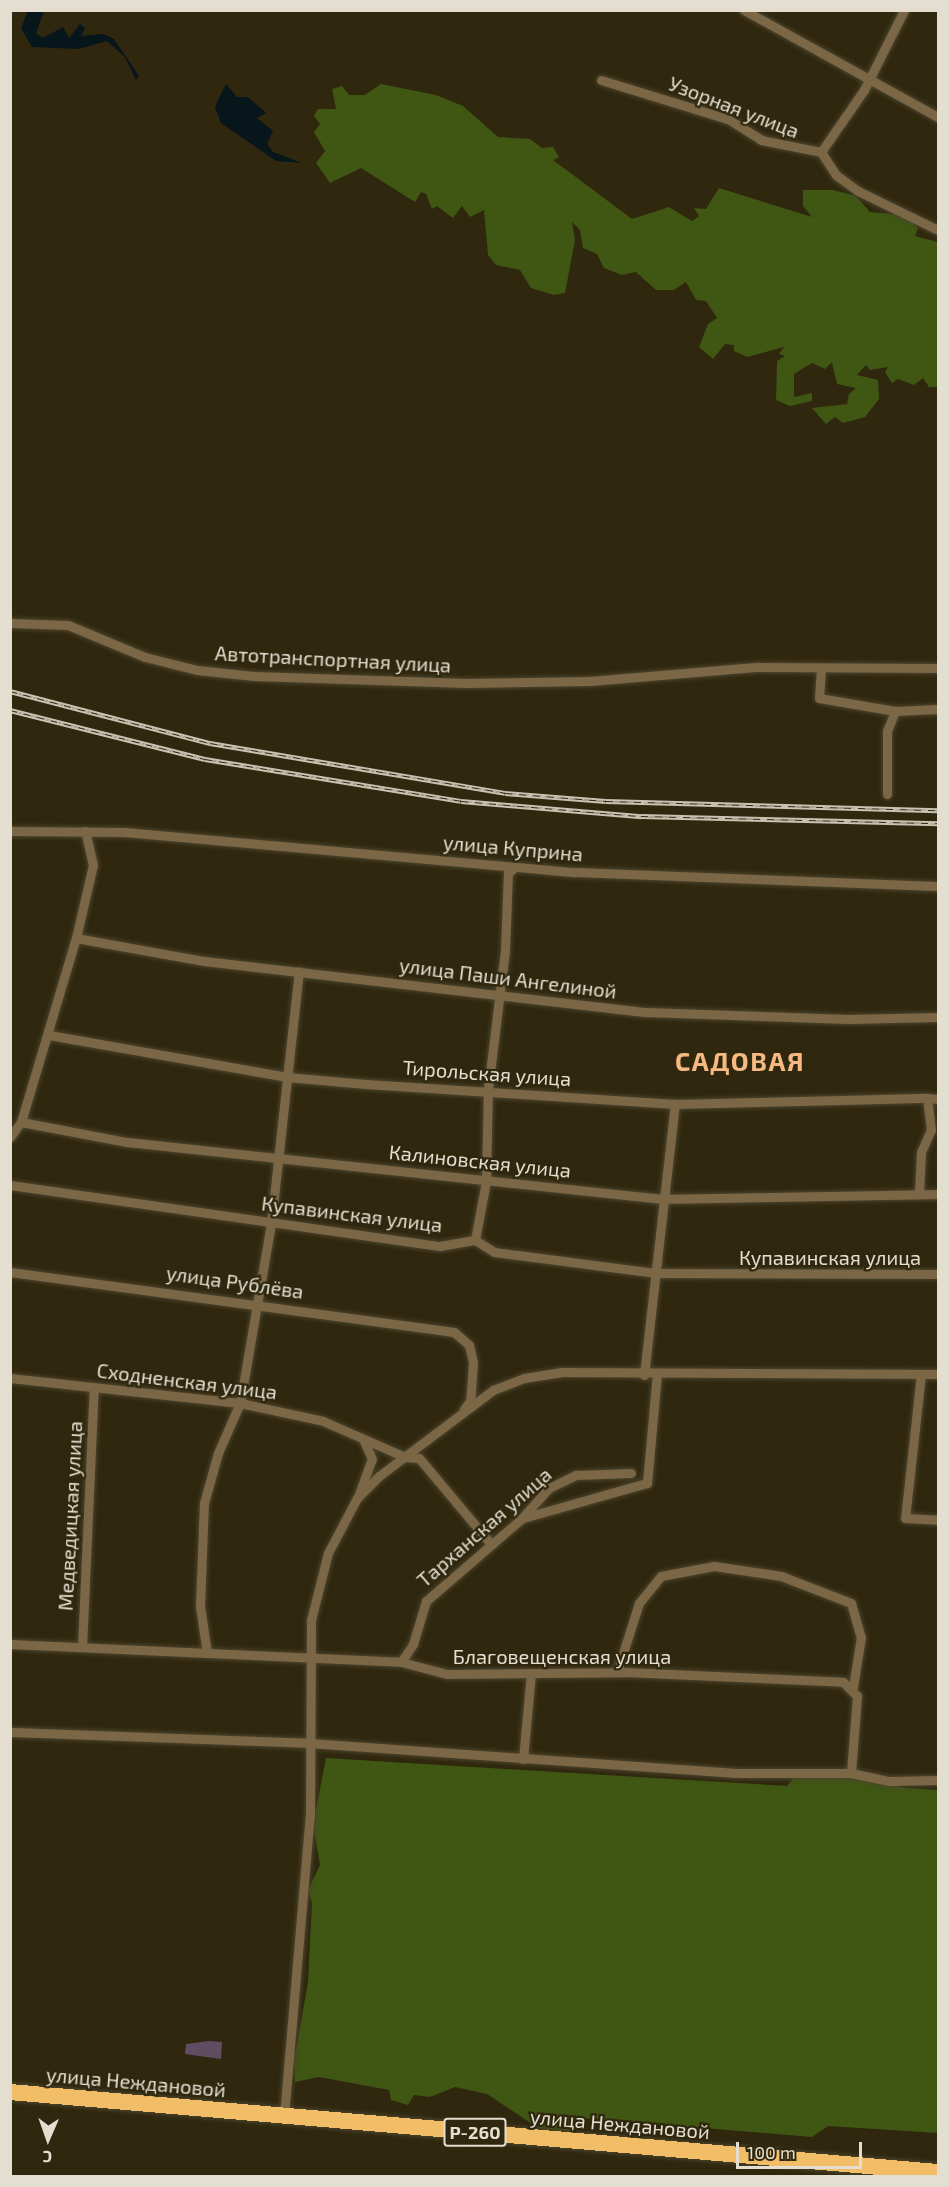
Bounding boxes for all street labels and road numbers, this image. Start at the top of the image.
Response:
street label: Узорная улица [665,71,803,143]
street label: Автотранспортная улица [214,641,452,677]
street label: улица Куприна [442,830,584,866]
street label: улица Паши Ангелиной [398,953,618,1003]
street label: Тирольская улица [402,1055,572,1091]
street label: Калиновская улица [388,1140,572,1182]
street label: Купавинская улица [260,1191,444,1237]
street label: Купавинская улица [739,1245,921,1269]
street label: улица Рублёва [165,1260,305,1304]
street label: Сходненская улица [95,1358,279,1404]
street label: Медведицкая улица [53,1421,87,1611]
street label: Тарханская улица [412,1462,556,1592]
street label: Благовещенская улица [453,1644,671,1668]
street label: улица Неждановой [45,2062,227,2102]
street label: улица Неждановой [529,2104,711,2144]
road number: Р-260 [442,2117,508,2147]

